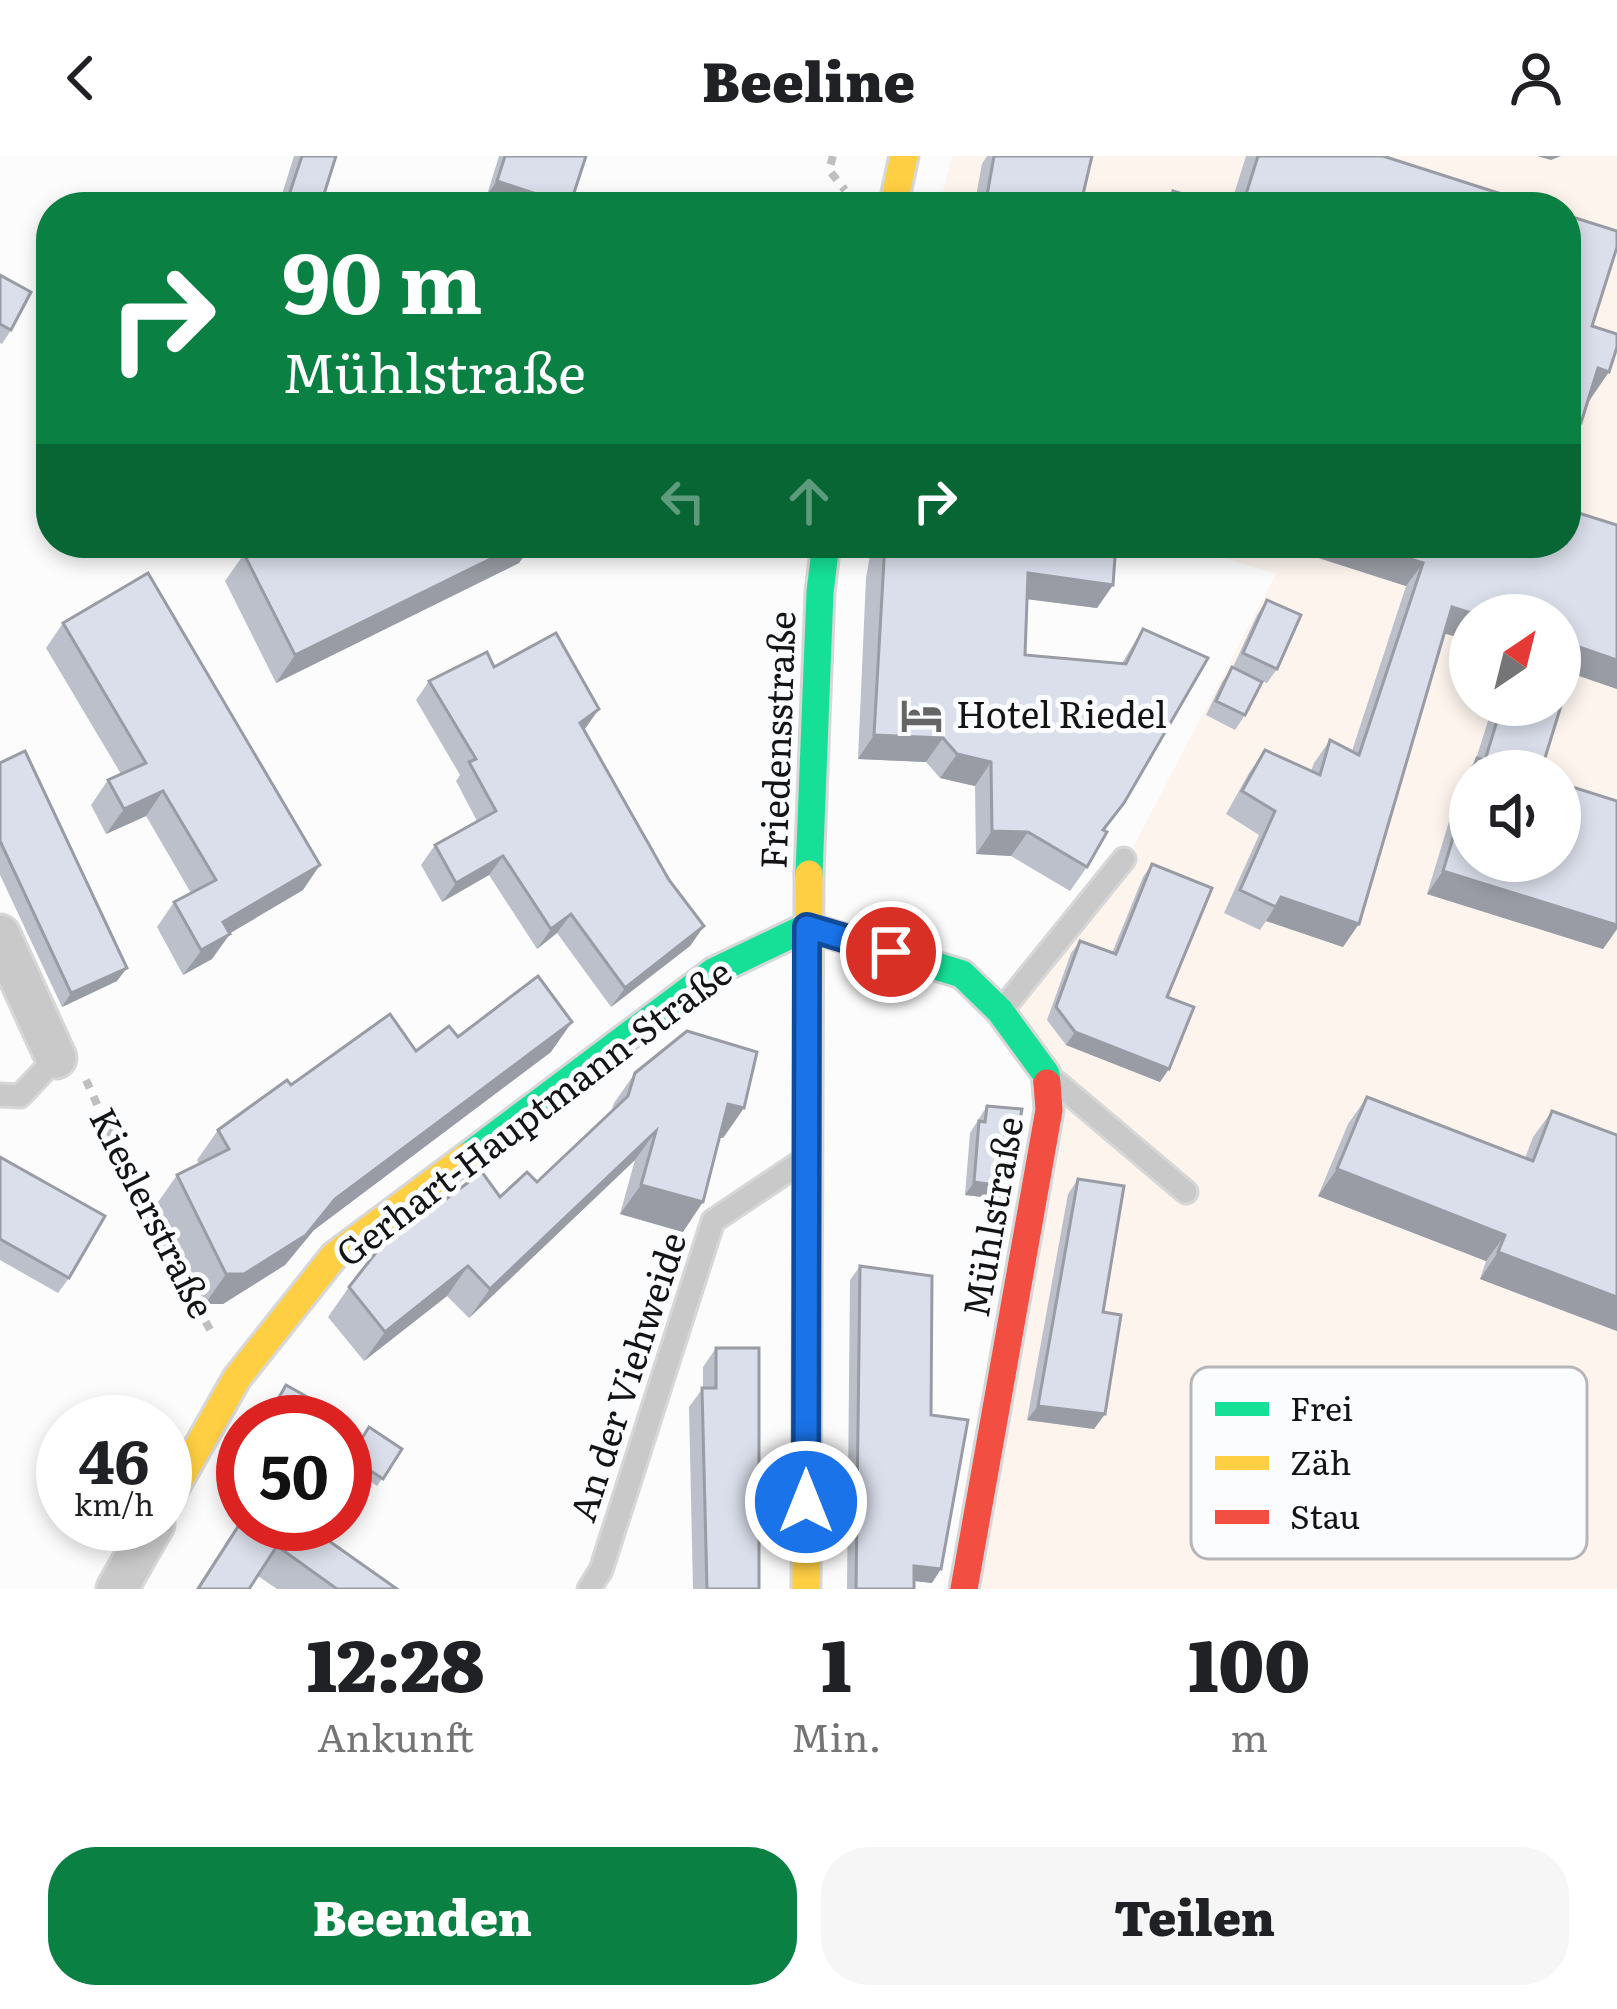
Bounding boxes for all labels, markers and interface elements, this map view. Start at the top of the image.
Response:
text: Beeline [702,38,915,119]
icon: back [48,45,114,111]
icon: person [1503,45,1569,111]
text: 90 m [282,215,483,340]
icon: right [84,240,240,396]
text: Mühlstraße [282,329,586,410]
icon: left [650,468,716,534]
icon: ahead [776,468,842,534]
icon: right [902,468,968,534]
north arrow [1449,594,1581,726]
map controls [1449,594,1581,882]
street label: Friedensstraße [745,610,806,870]
place label: Hotel Riedel [956,686,1167,739]
hotel icon: Hotel Riedel [899,692,945,738]
button: sound [1449,750,1581,882]
pin [840,901,942,1003]
icon: arrive [858,919,924,985]
street label: Gerhart-Hauptmann-Straße [324,944,741,1278]
street label: Kieslerstraße [78,1097,230,1326]
street label: Mühlstraße [947,1112,1034,1321]
street label: An der Viehweide [554,1225,697,1528]
legend [1191,1367,1587,1559]
text: Frei [1290,1382,1353,1431]
speed limit sign: 50 [216,1395,372,1551]
text: 46 [78,1413,150,1502]
text: Zäh [1290,1436,1351,1485]
position arrow [743,1439,869,1565]
text: km/h [74,1481,154,1525]
text: Stau [1290,1490,1360,1539]
text: 12:28 [307,1607,484,1714]
text: 1 [821,1607,851,1714]
text: 100 [1188,1607,1310,1714]
text: Ankunft [317,1706,474,1764]
text: Min. [791,1706,881,1764]
text: m [1230,1706,1268,1764]
button: Beenden [48,1847,797,1985]
button: Teilen [821,1847,1569,1985]

